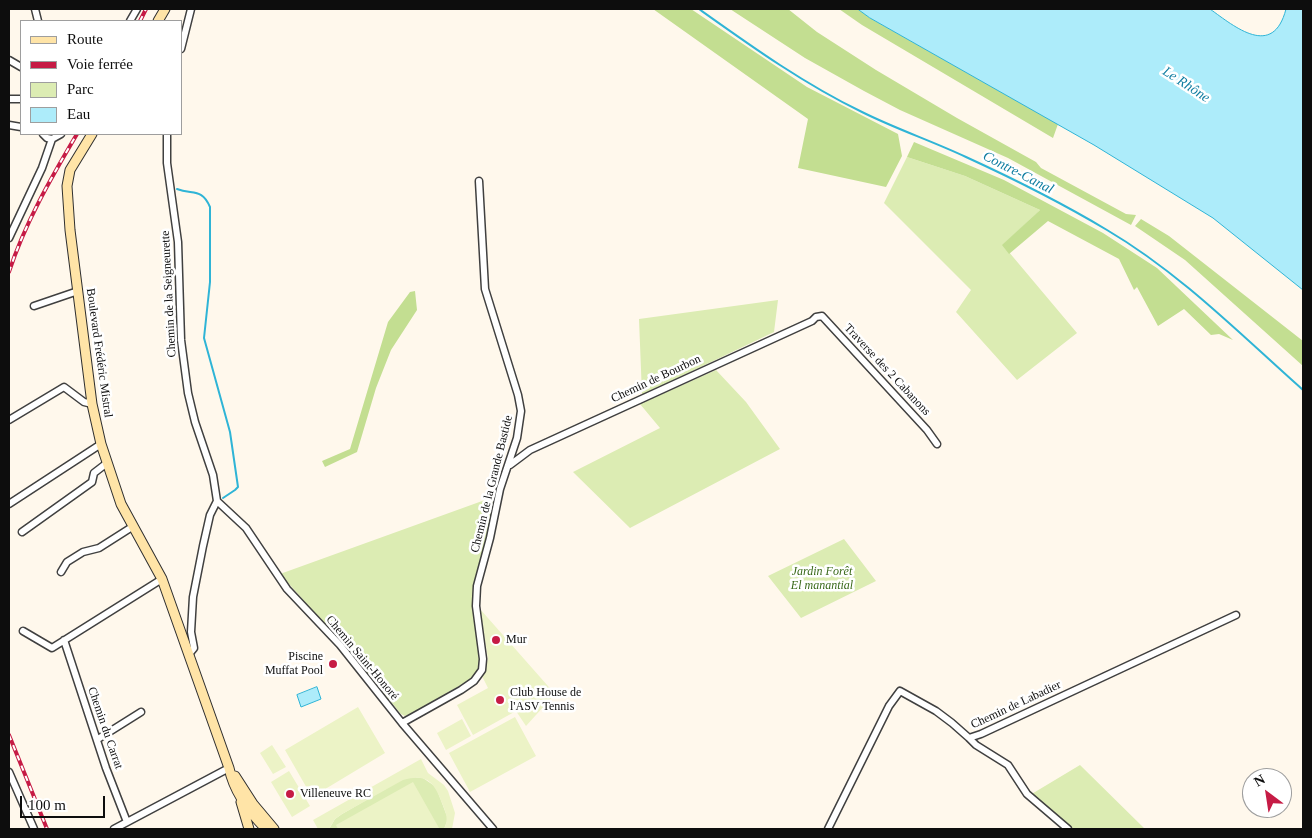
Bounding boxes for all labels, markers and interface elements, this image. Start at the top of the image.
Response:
legend [20,20,182,135]
text: Route [67,31,103,47]
text: Voie ferrée [67,56,133,72]
water label: Le Rhône [1159,63,1213,107]
text: Parc [67,81,94,97]
text: Eau [67,106,90,122]
water label: Contre-Canal [980,148,1056,198]
street label: Chemin de la Seigneurette [158,230,180,358]
street label: Boulevard Frédéric Mistral [83,287,115,419]
street label: Traverse des 2 Cabanons [841,321,933,419]
street label: Chemin de Bourbon [609,352,703,406]
street label: Chemin de la Grande Bastide [468,414,516,554]
park label: Jardin Forêt El manantial [791,565,853,593]
street label: Chemin Saint-Honoré [323,613,401,703]
place label: Mur [506,633,527,647]
marker: Mur [490,634,502,646]
place label: Piscine Muffat Pool [265,650,323,678]
marker: Piscine Muffat Pool [327,658,339,670]
street label: Chemin de Labadier [969,678,1063,732]
street label: Chemin du Carrat [84,685,126,771]
place label: Club House de l'ASV Tennis [510,686,581,714]
marker: Club House de l'ASV Tennis [494,694,506,706]
north arrow [1242,768,1292,818]
text: N [1251,772,1268,790]
scale bar [22,786,108,818]
place label: Villeneuve RC [300,787,371,801]
marker: Villeneuve RC [284,788,296,800]
text: 100 m [28,797,66,813]

